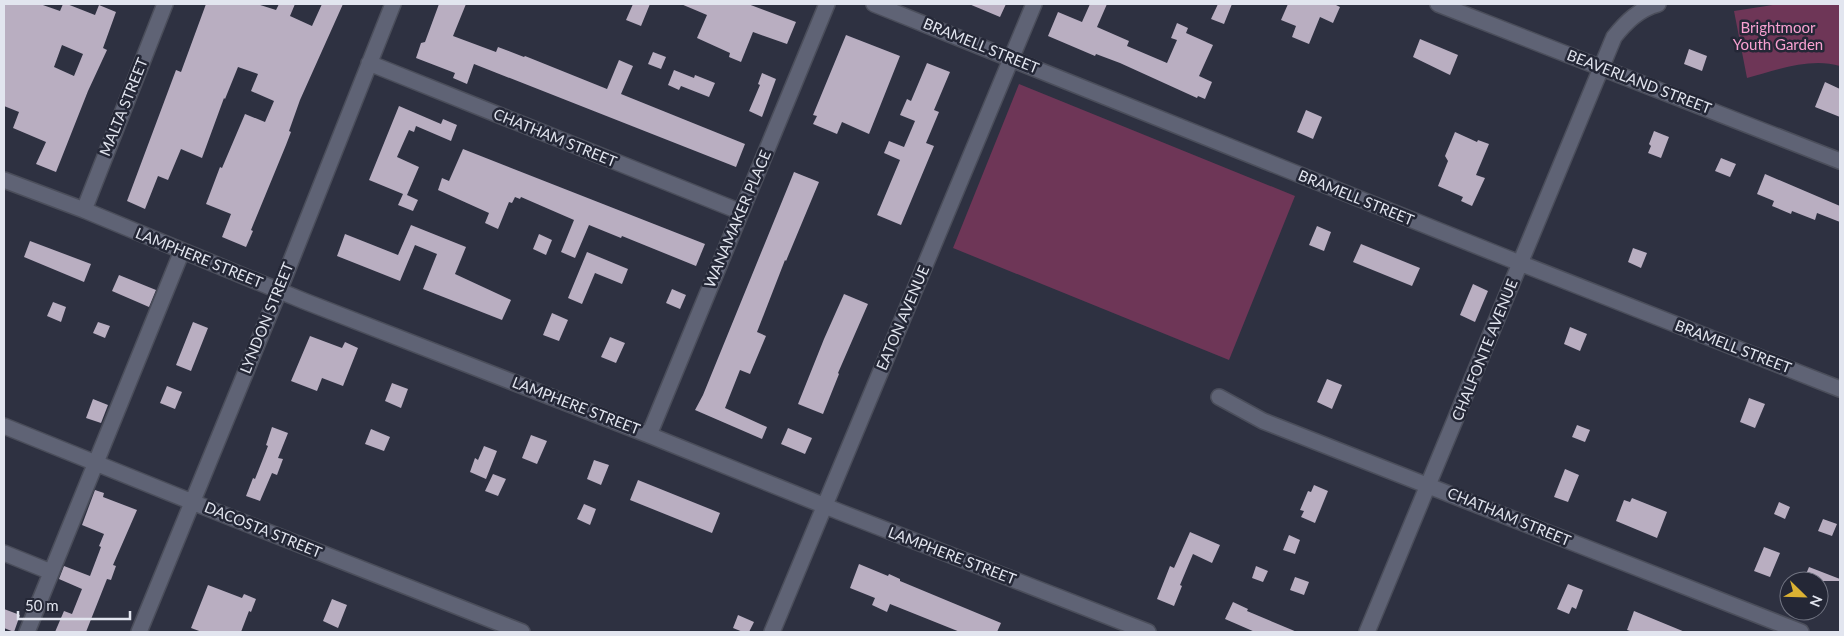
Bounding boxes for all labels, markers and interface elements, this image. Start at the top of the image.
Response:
street label: BRAMELL STREET [921,14,1042,77]
park label: Brightmoor Youth Garden [1733,18,1823,53]
street label: BEAVERLAND STREET [1565,45,1714,117]
street label: MALTA STREET [95,55,151,158]
street label: CHATHAM STREET [491,104,620,170]
street label: WANAMAKER PLACE [700,147,774,290]
street label: BRAMELL STREET [1296,166,1417,229]
street label: LAMPHERE STREET [133,223,266,291]
street label: LYNDON STREET [236,259,297,376]
street label: EATON AVENUE [872,262,932,373]
street label: CHALFONTE AVENUE [1447,276,1521,423]
street label: BRAMELL STREET [1673,316,1794,377]
street label: LAMPHERE STREET [510,372,643,438]
street label: CHATHAM STREET [1445,483,1574,549]
street label: DACOSTA STREET [202,497,325,561]
street label: LAMPHERE STREET [886,522,1019,588]
north arrow [1779,571,1829,621]
scale bar [18,588,130,620]
text: N [1806,593,1826,610]
text: 50 m [25,596,59,614]

